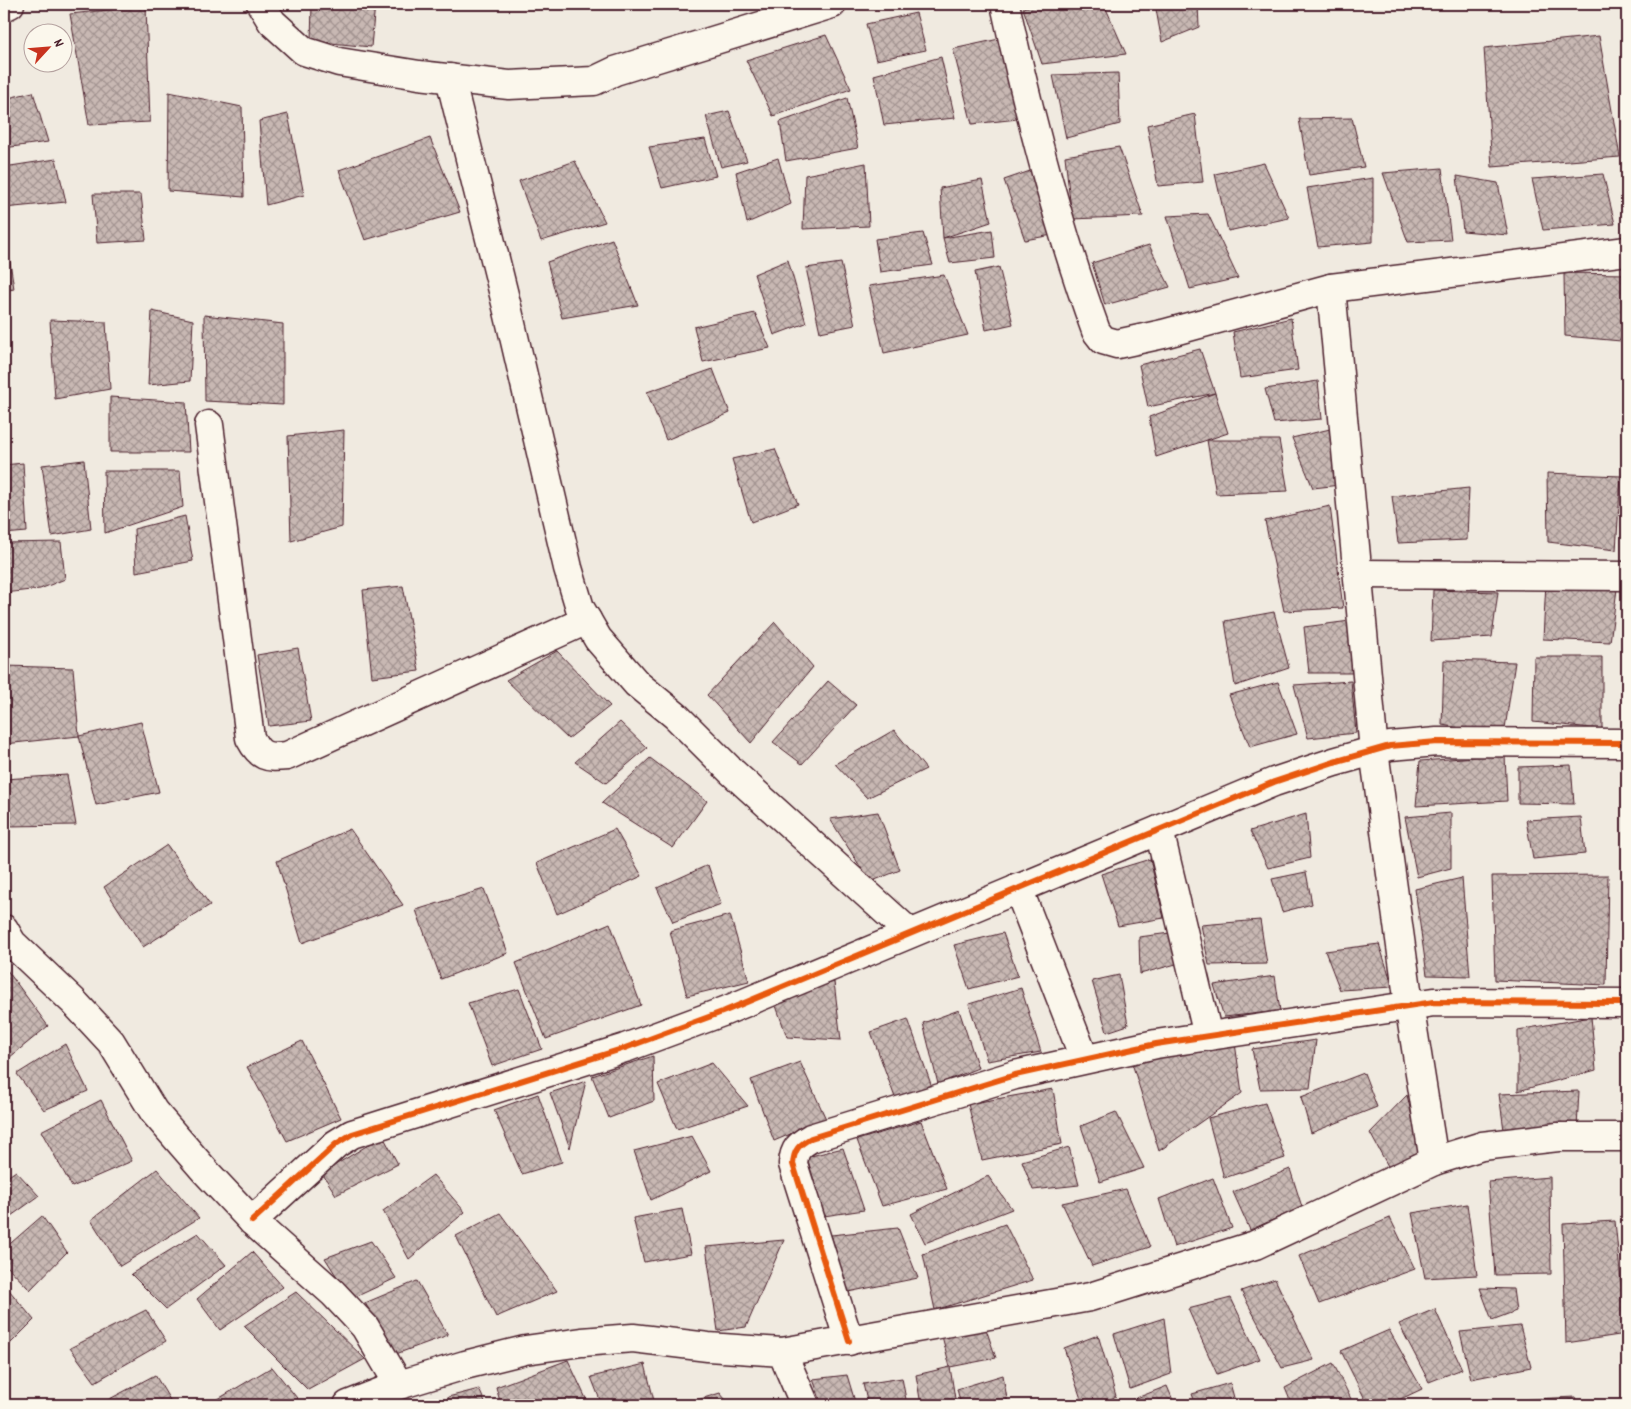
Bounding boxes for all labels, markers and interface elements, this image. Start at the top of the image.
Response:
north arrow [22,22,72,72]
text: N [47,36,68,51]

